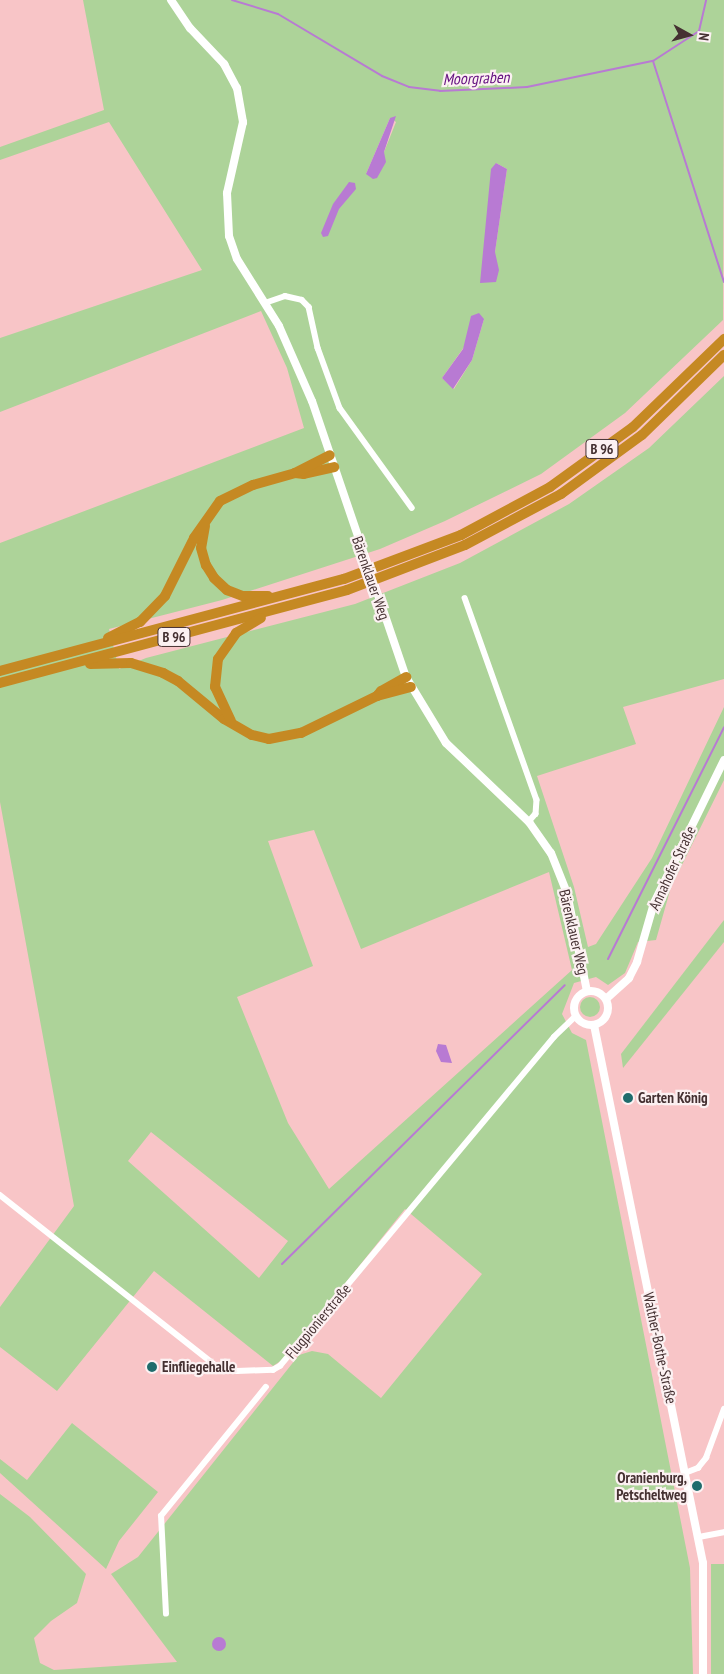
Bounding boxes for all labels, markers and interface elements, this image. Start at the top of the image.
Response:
north arrow [664,10,714,60]
text: N [694,32,713,42]
water label: Moorgraben [442,67,510,89]
road number: B 96 [584,438,620,460]
street label: Bärenklauer Weg [348,534,394,622]
road number: B 96 [156,626,192,649]
street label: Annahofer Straße [645,823,699,913]
street label: Bärenklauer Weg [555,887,593,977]
place label: Garten König [638,1089,708,1107]
marker: Garten König [622,1092,634,1104]
street label: Flugpionierstraße [282,1280,354,1362]
street label: Walther-Bothe-Straße [639,1291,681,1405]
place label: Einfliegehalle [162,1358,235,1376]
marker: Einfliegehalle [146,1361,158,1373]
place label: Oranienburg, Petscheltweg [616,1468,687,1503]
marker: Oranienburg, Petscheltweg [691,1480,703,1492]

